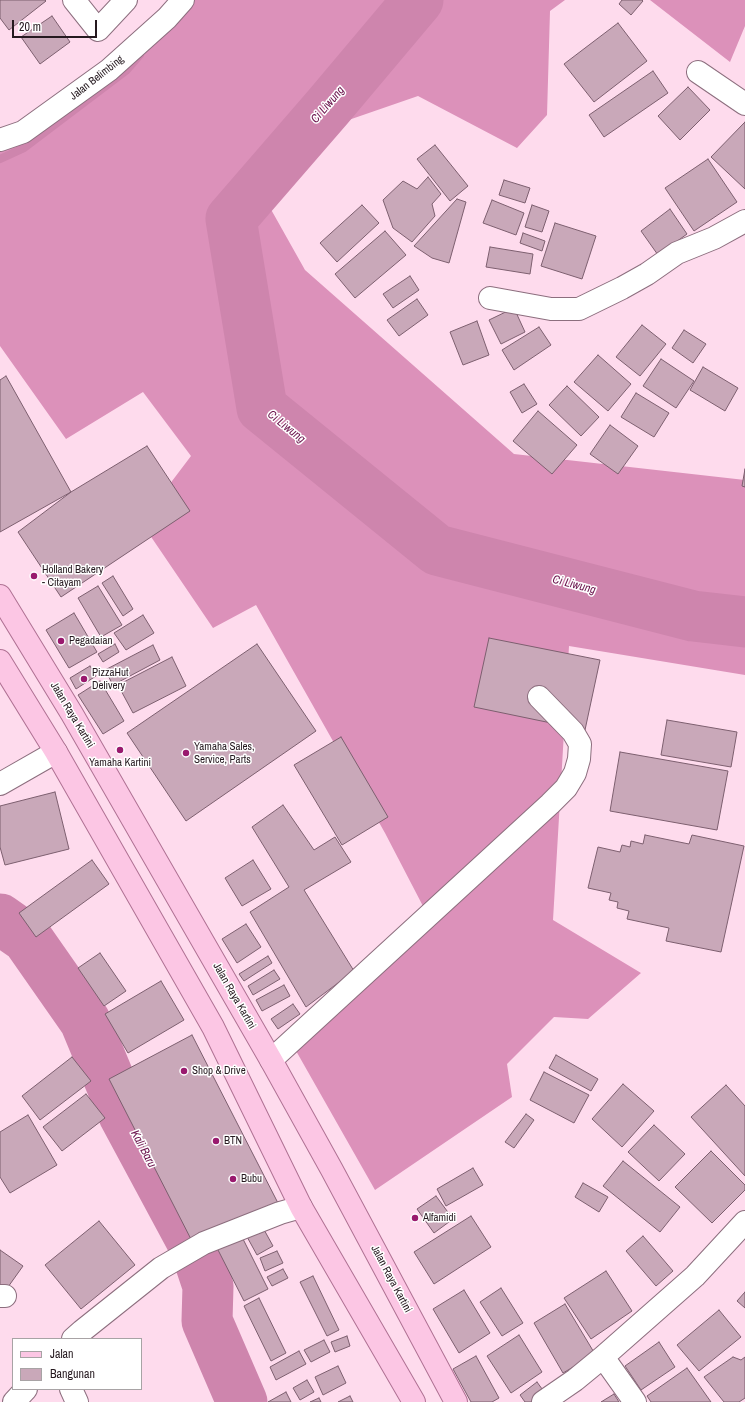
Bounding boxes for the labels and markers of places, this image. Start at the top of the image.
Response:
place label: Holland Bakery - Citayam [42,563,103,589]
marker: Holland Bakery - Citayam [29,571,39,581]
place label: Pegadaian [69,634,113,648]
marker: Pegadaian [56,636,66,646]
place label: PizzaHut Delivery [92,666,129,692]
marker: PizzaHut Delivery [79,674,89,684]
place label: Yamaha Sales, Service, Parts [194,740,255,766]
marker: Yamaha Kartini [115,745,125,755]
marker: Yamaha Sales, Service, Parts [181,748,191,758]
place label: Yamaha Kartini [89,756,151,770]
place label: Shop & Drive [192,1064,246,1078]
marker: Shop & Drive [179,1066,189,1076]
place label: BTN [224,1134,242,1148]
marker: BTN [211,1136,221,1146]
place label: Bubu [241,1172,262,1186]
marker: Bubu [228,1174,238,1184]
place label: Alfamidi [423,1211,456,1225]
marker: Alfamidi [410,1213,420,1223]

